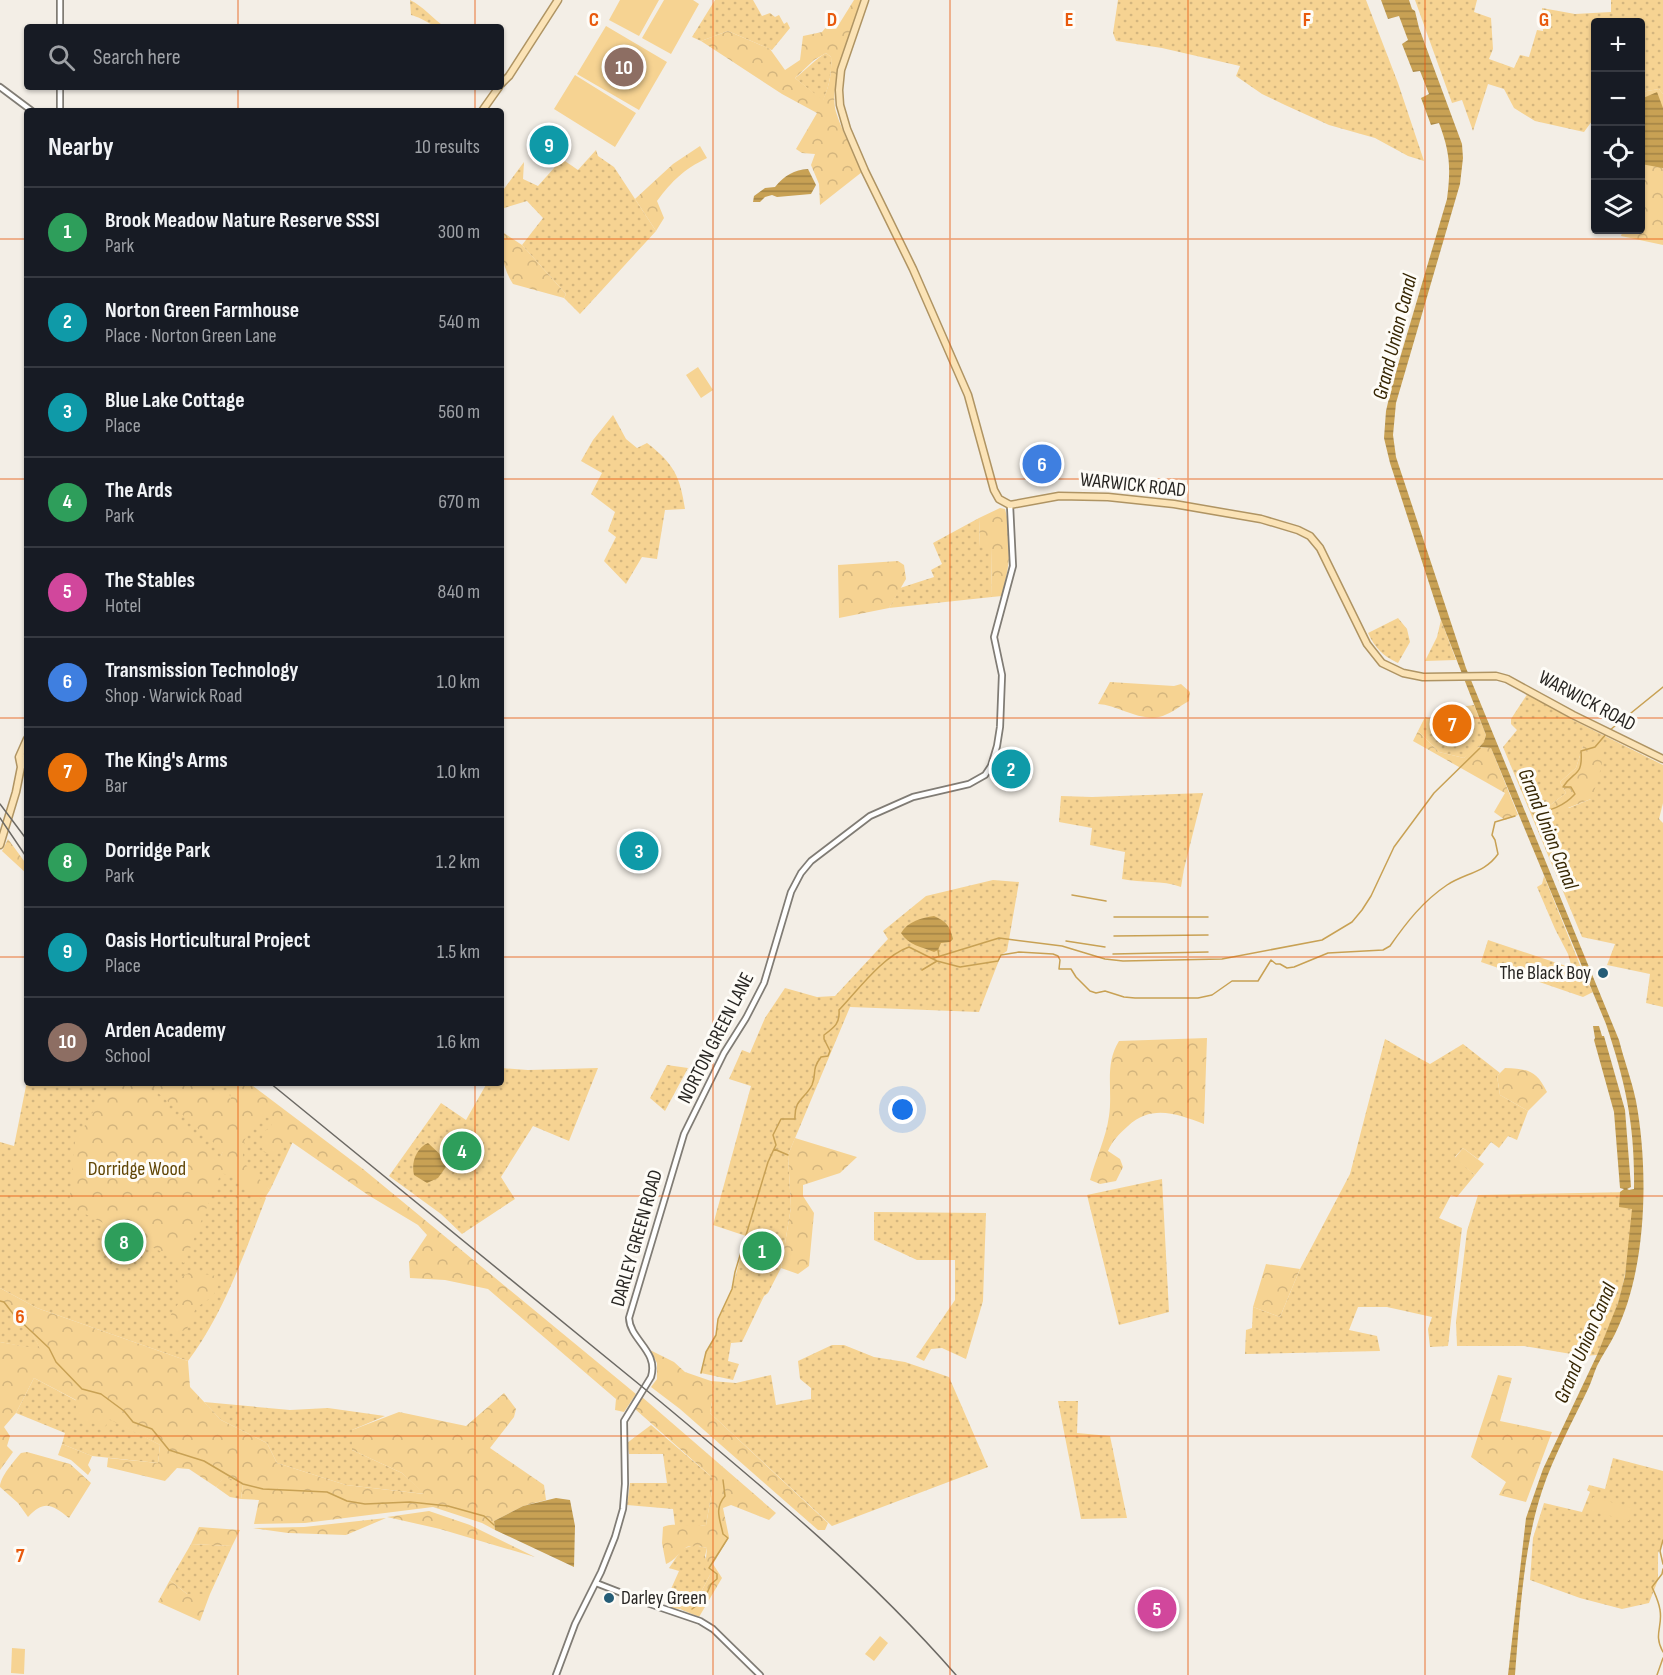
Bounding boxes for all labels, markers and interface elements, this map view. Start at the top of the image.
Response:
text: C [589,8,599,32]
text: D [827,8,837,32]
text: E [1065,8,1073,32]
text: F [1303,8,1311,32]
text: G [1539,8,1549,32]
map controls [1591,18,1645,234]
button: + [1591,18,1645,72]
search box [24,24,504,90]
icon: search [45,41,78,74]
text: Search here [93,44,180,71]
pin: 10 [604,44,644,90]
button: − [1591,72,1645,126]
pin: 9 [530,122,568,168]
button: locate [1591,126,1645,180]
text: Nearby [48,132,114,163]
text: 10 results [415,135,480,159]
button: layers [1591,180,1645,234]
text: Brook Meadow Nature Reserve SSSI [105,207,380,234]
text: 1 [64,220,71,244]
text: 300 m [438,220,480,244]
text: Park [105,234,134,258]
water label: Grand Union Canal [1367,271,1423,402]
text: Norton Green Farmhouse [105,297,299,324]
text: 2 [63,310,72,334]
text: 540 m [439,310,480,334]
text: Place · Norton Green Lane [105,324,277,348]
text: Blue Lake Cottage [105,387,245,414]
text: 3 [63,400,72,424]
text: 560 m [438,400,480,424]
text: Place [105,414,141,438]
pin: 6 [1022,442,1062,486]
street label: WARWICK ROAD [1079,467,1187,503]
text: The Ards [105,477,172,504]
text: 4 [63,490,72,514]
text: 670 m [438,490,480,514]
text: Park [105,504,134,528]
text: The Stables [105,567,195,594]
text: 5 [63,580,72,604]
text: 840 m [438,580,480,604]
text: Hotel [105,594,141,618]
text: Transmission Technology [105,657,298,684]
street label: WARWICK ROAD [1534,665,1640,737]
text: 6 [63,670,72,694]
text: 1.0 km [437,670,480,694]
text: Shop · Warwick Road [105,684,242,708]
pin: 7 [1432,702,1472,746]
pin: 2 [992,746,1030,792]
text: The King's Arms [105,747,228,774]
text: 7 [63,760,72,784]
text: 1.0 km [437,760,480,784]
water label: Grand Union Canal [1512,765,1584,894]
text: Bar [105,774,127,798]
pin: 3 [620,828,658,874]
text: Dorridge Park [105,837,210,864]
text: 8 [63,850,72,874]
text: 1.2 km [436,850,480,874]
text: Park [105,864,134,888]
text: Oasis Horticultural Project [105,927,310,954]
text: 9 [63,940,72,964]
text: 1.5 km [437,940,480,964]
text: Place [105,954,141,978]
place label: The Black Boy [1499,961,1591,985]
marker: The Black Boy [1596,966,1610,980]
street label: NORTON GREEN LANE [673,969,759,1107]
text: Arden Academy [105,1017,226,1044]
text: 10 [59,1030,76,1054]
text: 1.6 km [437,1030,480,1054]
text: School [105,1044,150,1068]
your location [888,1095,917,1124]
pin: 4 [442,1128,482,1174]
park label: Dorridge Wood [88,1157,186,1181]
street label: DARLEY GREEN ROAD [606,1167,668,1309]
pin: 8 [104,1220,144,1264]
pin: 1 [742,1228,782,1274]
water label: Grand Union Canal [1548,1278,1622,1407]
text: 6 [15,1305,25,1329]
text: 7 [16,1544,25,1568]
place label: Darley Green [621,1586,707,1610]
pin: 5 [1138,1586,1176,1632]
marker: Darley Green [602,1591,616,1605]

